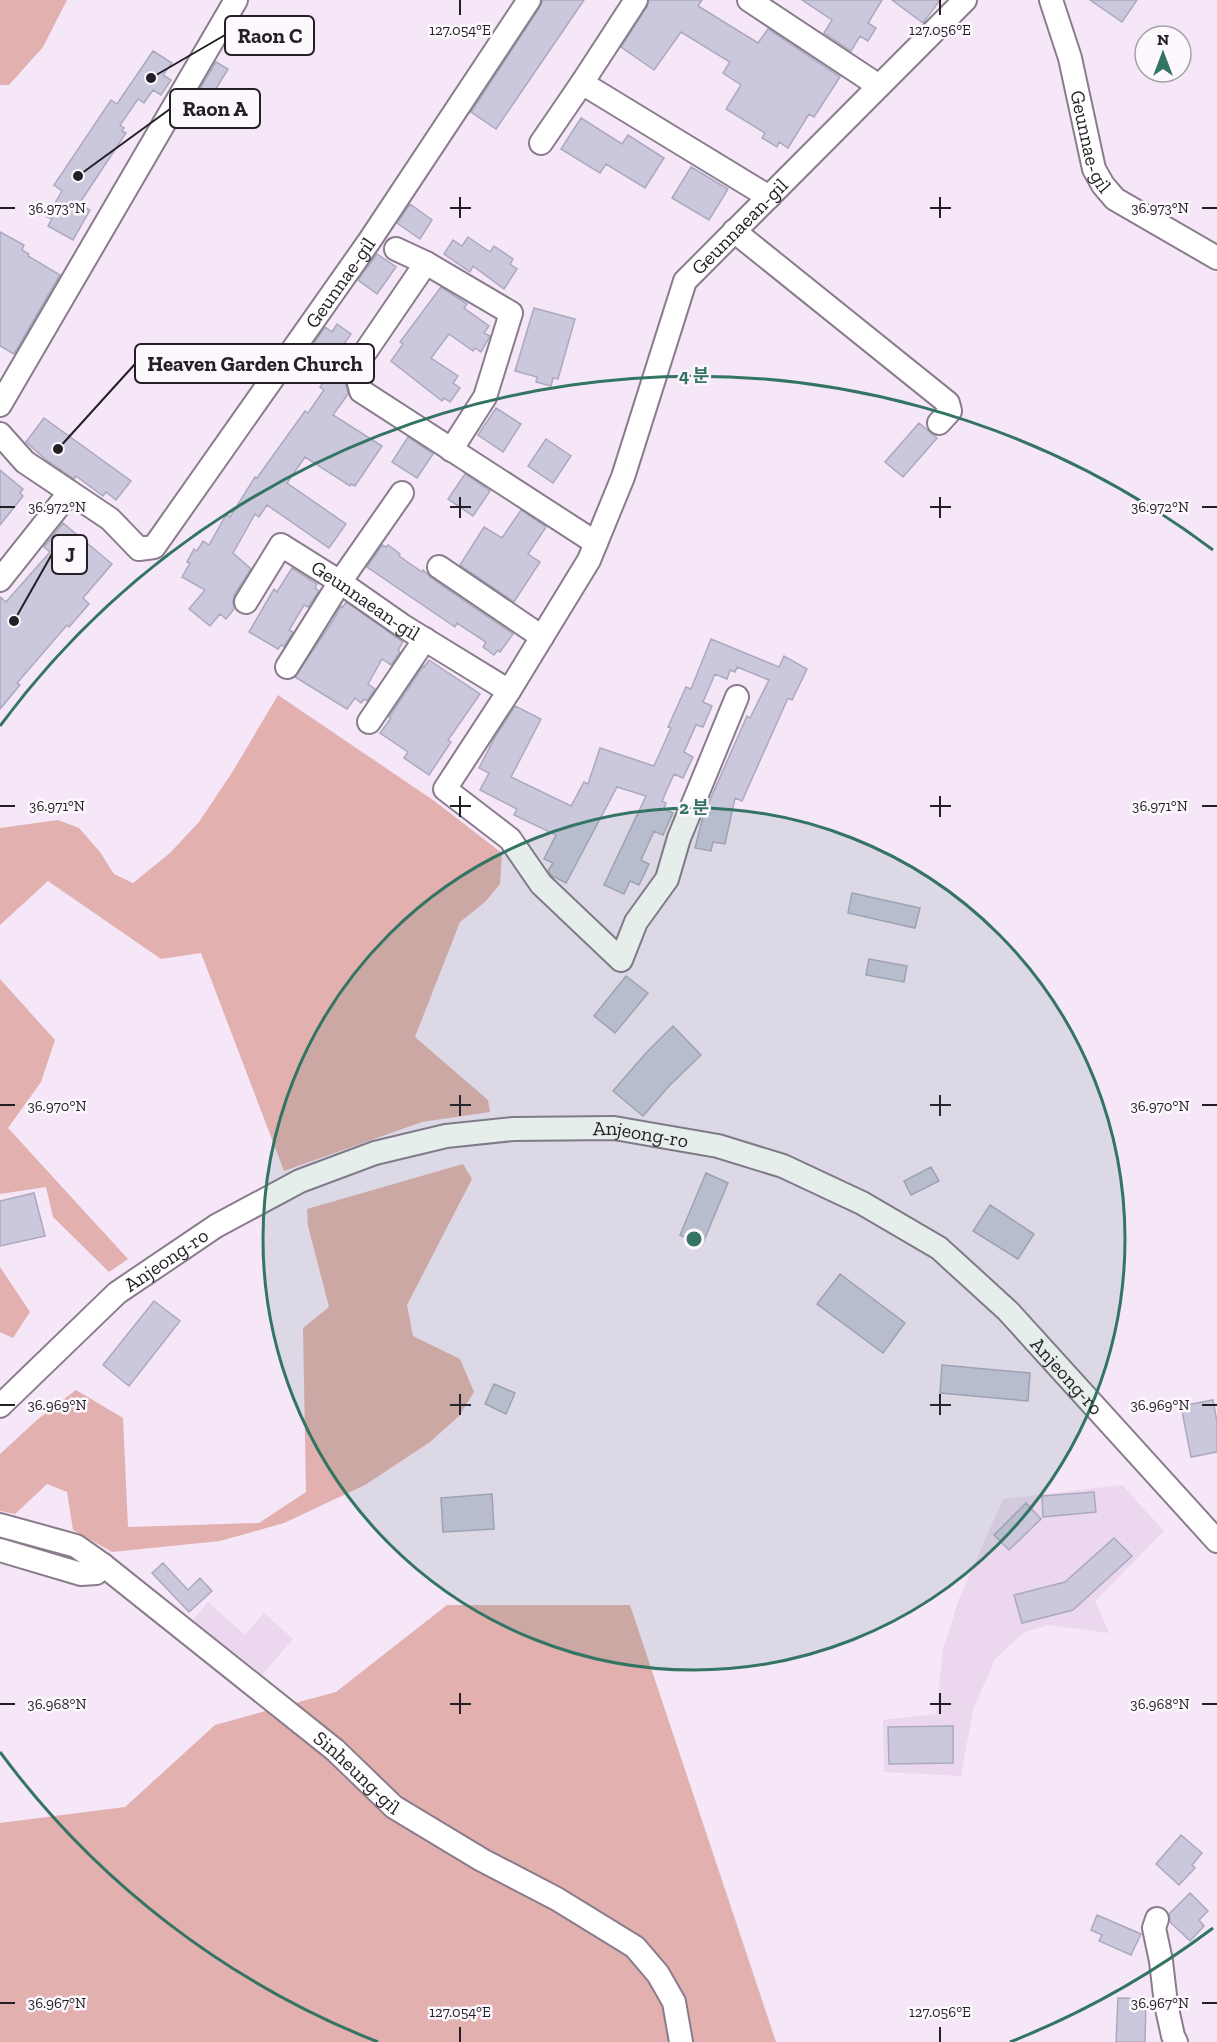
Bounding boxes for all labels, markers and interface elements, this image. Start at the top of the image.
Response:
callout: Raon C [225,16,314,55]
text: 127.054°E [429,21,491,39]
text: 127.056°E [909,21,971,39]
text: Raon C [238,23,302,48]
north arrow [1133,24,1193,84]
text: N [1157,30,1169,49]
street label: Geunnae-gil [1065,88,1116,198]
callout: Raon A [170,89,260,128]
text: Raon A [182,96,248,121]
street label: Geunnaean-gil [686,173,793,280]
text: 36.973°N [28,199,86,217]
text: 36.973°N [1131,199,1189,217]
street label: Geunnae-gil [300,233,380,333]
callout: Heaven Garden Church [135,344,374,383]
text: Heaven Garden Church [147,351,363,376]
text: 4 분 [679,365,710,387]
text: 36.972°N [28,498,86,516]
text: 36.972°N [1131,498,1189,516]
callout: J [52,535,87,574]
text: J [65,542,75,567]
street label: Geunnaean-gil [307,555,424,646]
text: 36.971°N [29,797,85,815]
text: 2 분 [679,797,709,819]
text: 36.971°N [1132,797,1188,815]
text: 36.970°N [28,1097,86,1115]
text: 36.970°N [1131,1097,1189,1115]
street label: Anjeong-ro [593,1116,690,1153]
street label: Anjeong-ro [119,1223,213,1297]
centre of rings [684,1229,704,1249]
street label: Anjeong-ro [1026,1332,1108,1420]
text: 36.969°N [27,1396,87,1414]
text: 36.969°N [1130,1396,1190,1414]
text: 36.968°N [27,1695,87,1713]
text: 36.968°N [1130,1695,1190,1713]
street label: Sinheung-gil [309,1726,404,1820]
text: 36.967°N [28,1994,86,2012]
text: 36.967°N [1131,1994,1189,2012]
text: 127.054°E [429,2003,491,2021]
text: 127.056°E [909,2003,971,2021]

